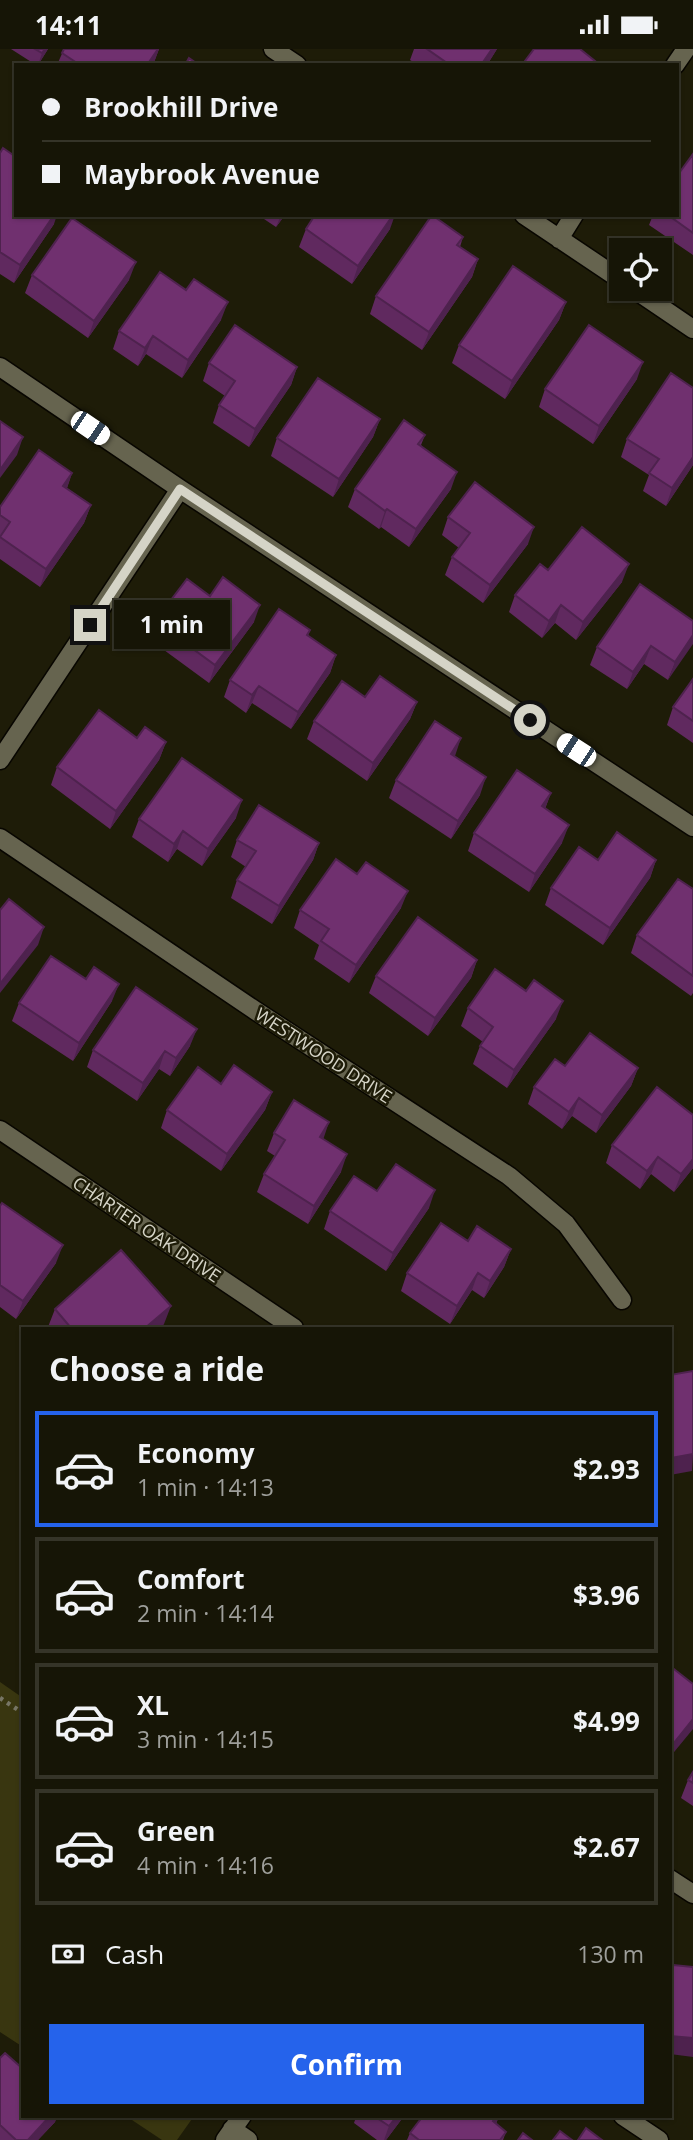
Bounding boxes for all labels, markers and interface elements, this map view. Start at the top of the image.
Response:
text: 14:11 [35,7,102,43]
text: Brookhill Drive [84,89,278,125]
text: Maybrook Avenue [84,156,320,192]
map controls [609,238,672,301]
button: locate [609,238,672,301]
car [67,408,114,448]
callout: 1 min [114,601,230,649]
text: 1 min [140,608,204,640]
route end [74,609,106,641]
route start [514,704,546,736]
car [553,730,600,770]
street label: WESTWOOD DRIVE [251,1002,397,1108]
street label: CHARTER OAK DRIVE [68,1170,226,1288]
text: Choose a ride [49,1347,264,1390]
text: Economy [137,1435,255,1471]
icon: car [53,1438,116,1501]
text: $2.93 [573,1451,640,1487]
text: 1 min · 14:13 [137,1471,274,1503]
text: Comfort [137,1561,244,1597]
icon: car [53,1564,116,1627]
text: $3.96 [573,1577,640,1613]
text: 2 min · 14:14 [137,1597,274,1629]
text: XL [137,1687,169,1723]
icon: car [53,1690,116,1753]
text: $4.99 [573,1703,640,1739]
text: 3 min · 14:15 [137,1723,274,1755]
text: Green [137,1813,215,1849]
icon: car [53,1816,116,1879]
text: $2.67 [573,1829,640,1865]
text: 4 min · 14:16 [137,1849,274,1881]
icon: cash [49,1935,87,1973]
text: Cash [105,1936,164,1972]
text: 130 m [577,1938,644,1970]
button: Confirm [49,2024,644,2104]

